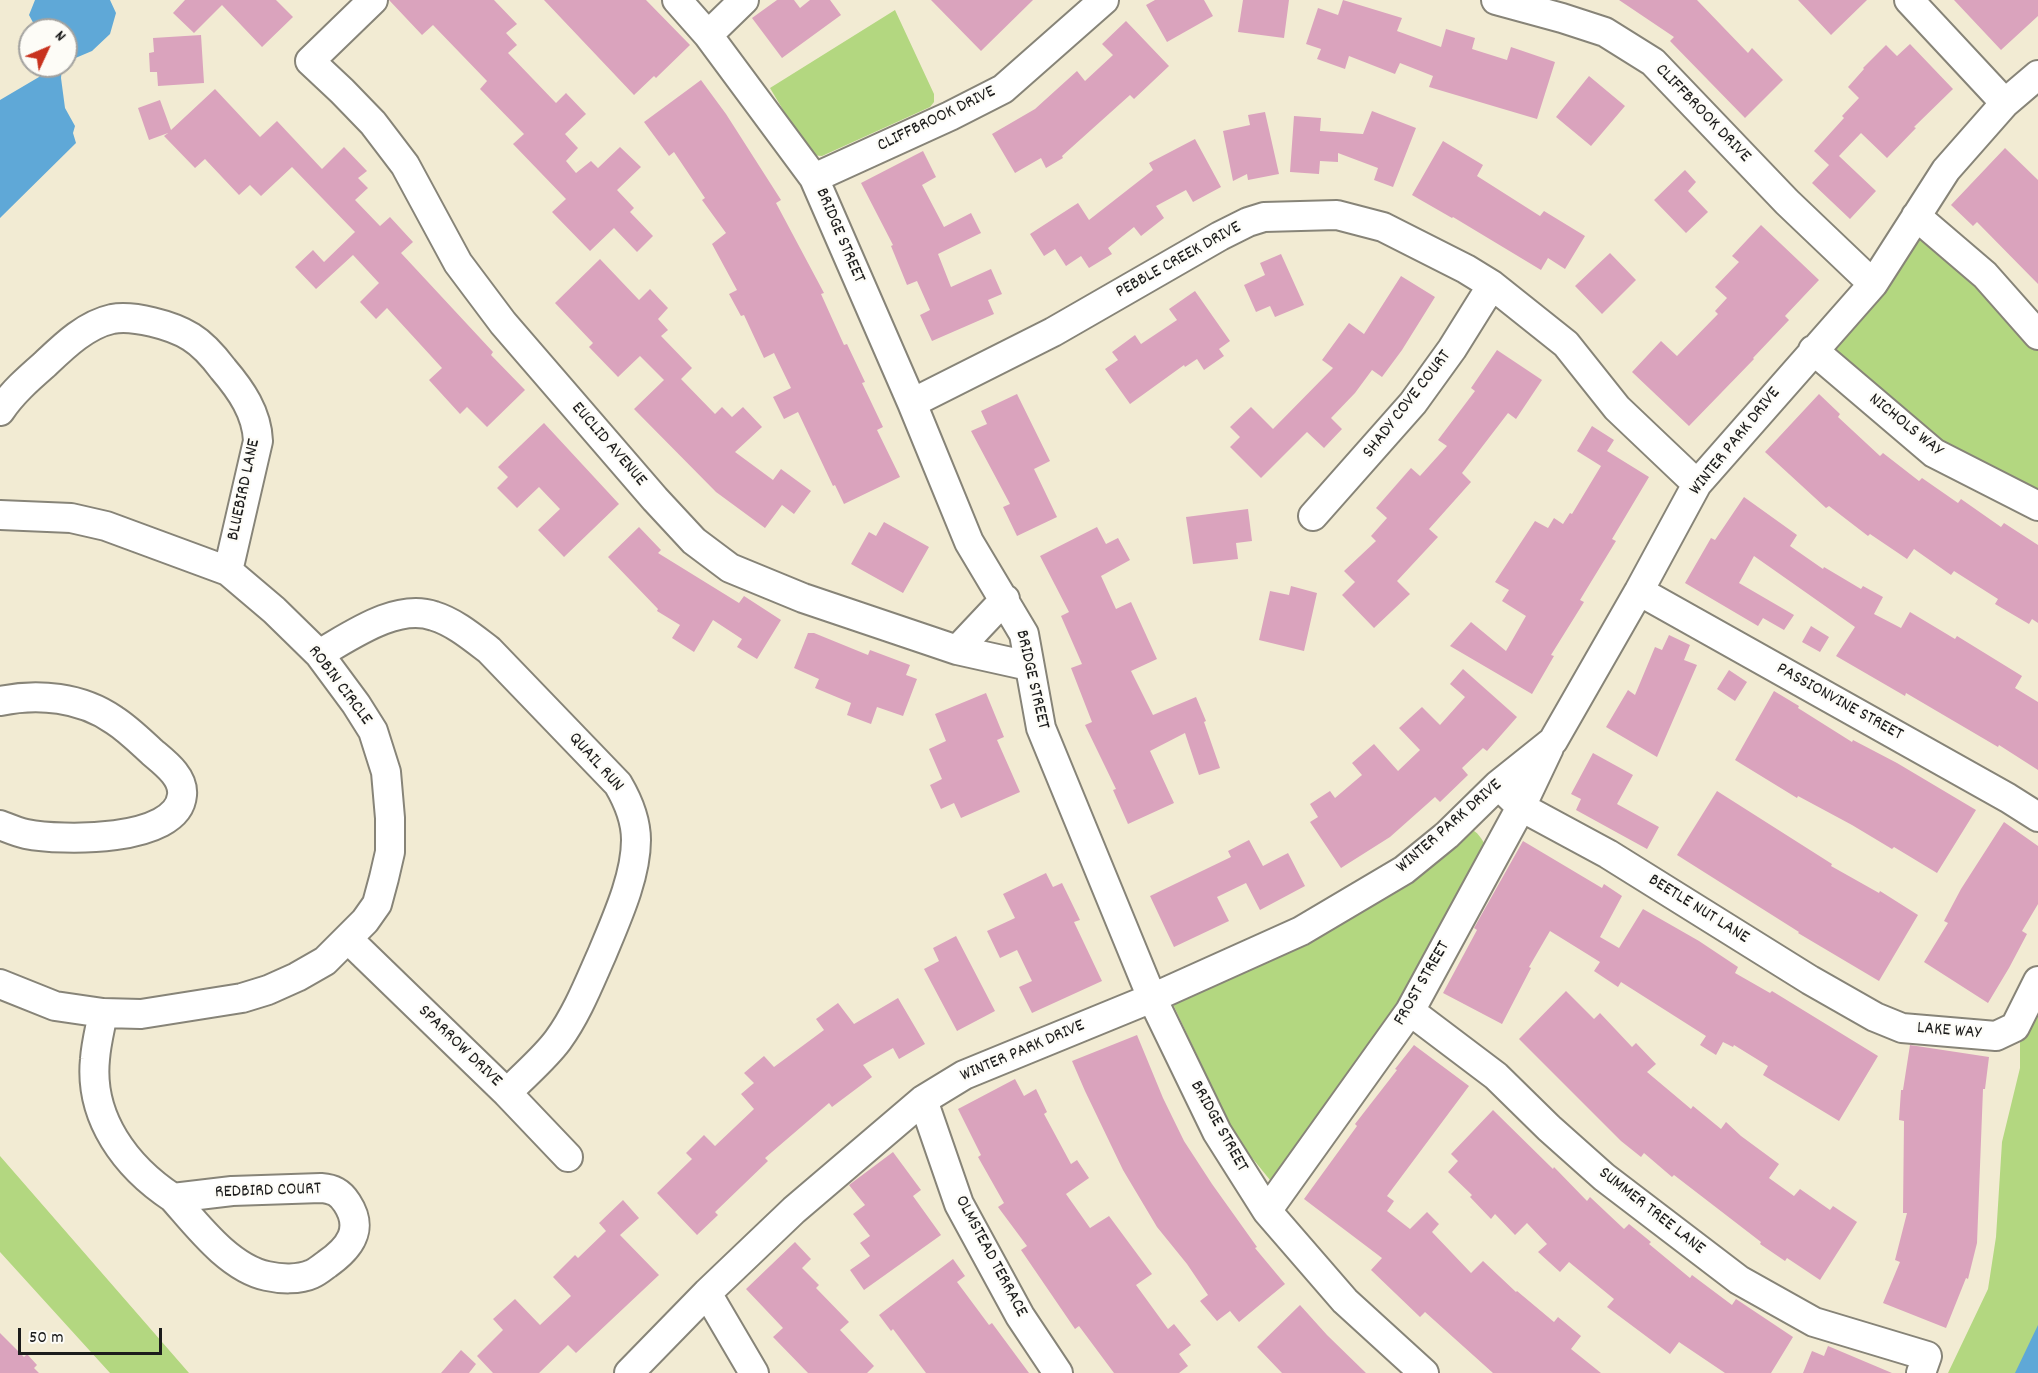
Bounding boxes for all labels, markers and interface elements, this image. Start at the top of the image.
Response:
north arrow [18,18,78,78]
text: N [49,26,71,47]
street label: CLIFFBROOK DRIVE [1650,60,1754,168]
street label: CLIFFBROOK DRIVE [874,82,1000,158]
street label: BRIDGE STREET [809,185,869,287]
street label: PEBBLE CREEK DRIVE [1113,218,1245,304]
street label: SHADY COVE COURT [1359,347,1457,463]
street label: WINTER PARK DRIVE [1686,384,1786,500]
street label: NICHOLS WAY [1864,390,1946,462]
street label: EUCLID AVENUE [566,398,650,492]
street label: BLUEBIRD LANE [224,437,266,543]
street label: BRIDGE STREET [1009,628,1053,732]
street label: ROBIN CIRCLE [302,642,376,730]
street label: PASSIONVINE STREET [1772,659,1906,747]
street label: QUAIL RUN [563,729,627,797]
street label: WINTER PARK DRIVE [1393,775,1507,879]
street label: BEETLE NUT LANE [1644,870,1752,950]
street label: FROST STREET [1390,938,1456,1030]
street label: SPARROW DRIVE [412,1001,506,1093]
street label: WINTER PARK DRIVE [958,1016,1088,1088]
street label: LAKE WAY [1916,1018,1982,1046]
street label: BRIDGE STREET [1184,1078,1252,1176]
street label: SUMMER TREE LANE [1593,1164,1709,1260]
street label: REDBIRD COURT [214,1179,322,1205]
street label: OLMSTEAD TERRACE [949,1193,1031,1321]
scale bar [21,1316,165,1354]
text: 50 m [29,1326,64,1351]

